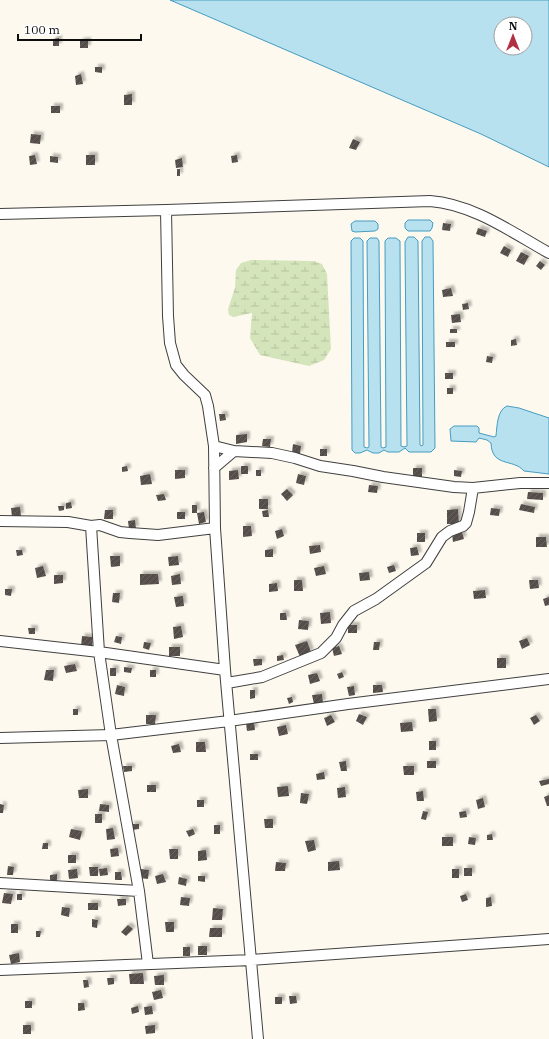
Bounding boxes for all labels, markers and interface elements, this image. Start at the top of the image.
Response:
scale bar [18,16,141,42]
north arrow [493,16,533,56]
text: N [509,19,518,33]
text: 100 m [24,22,60,37]

